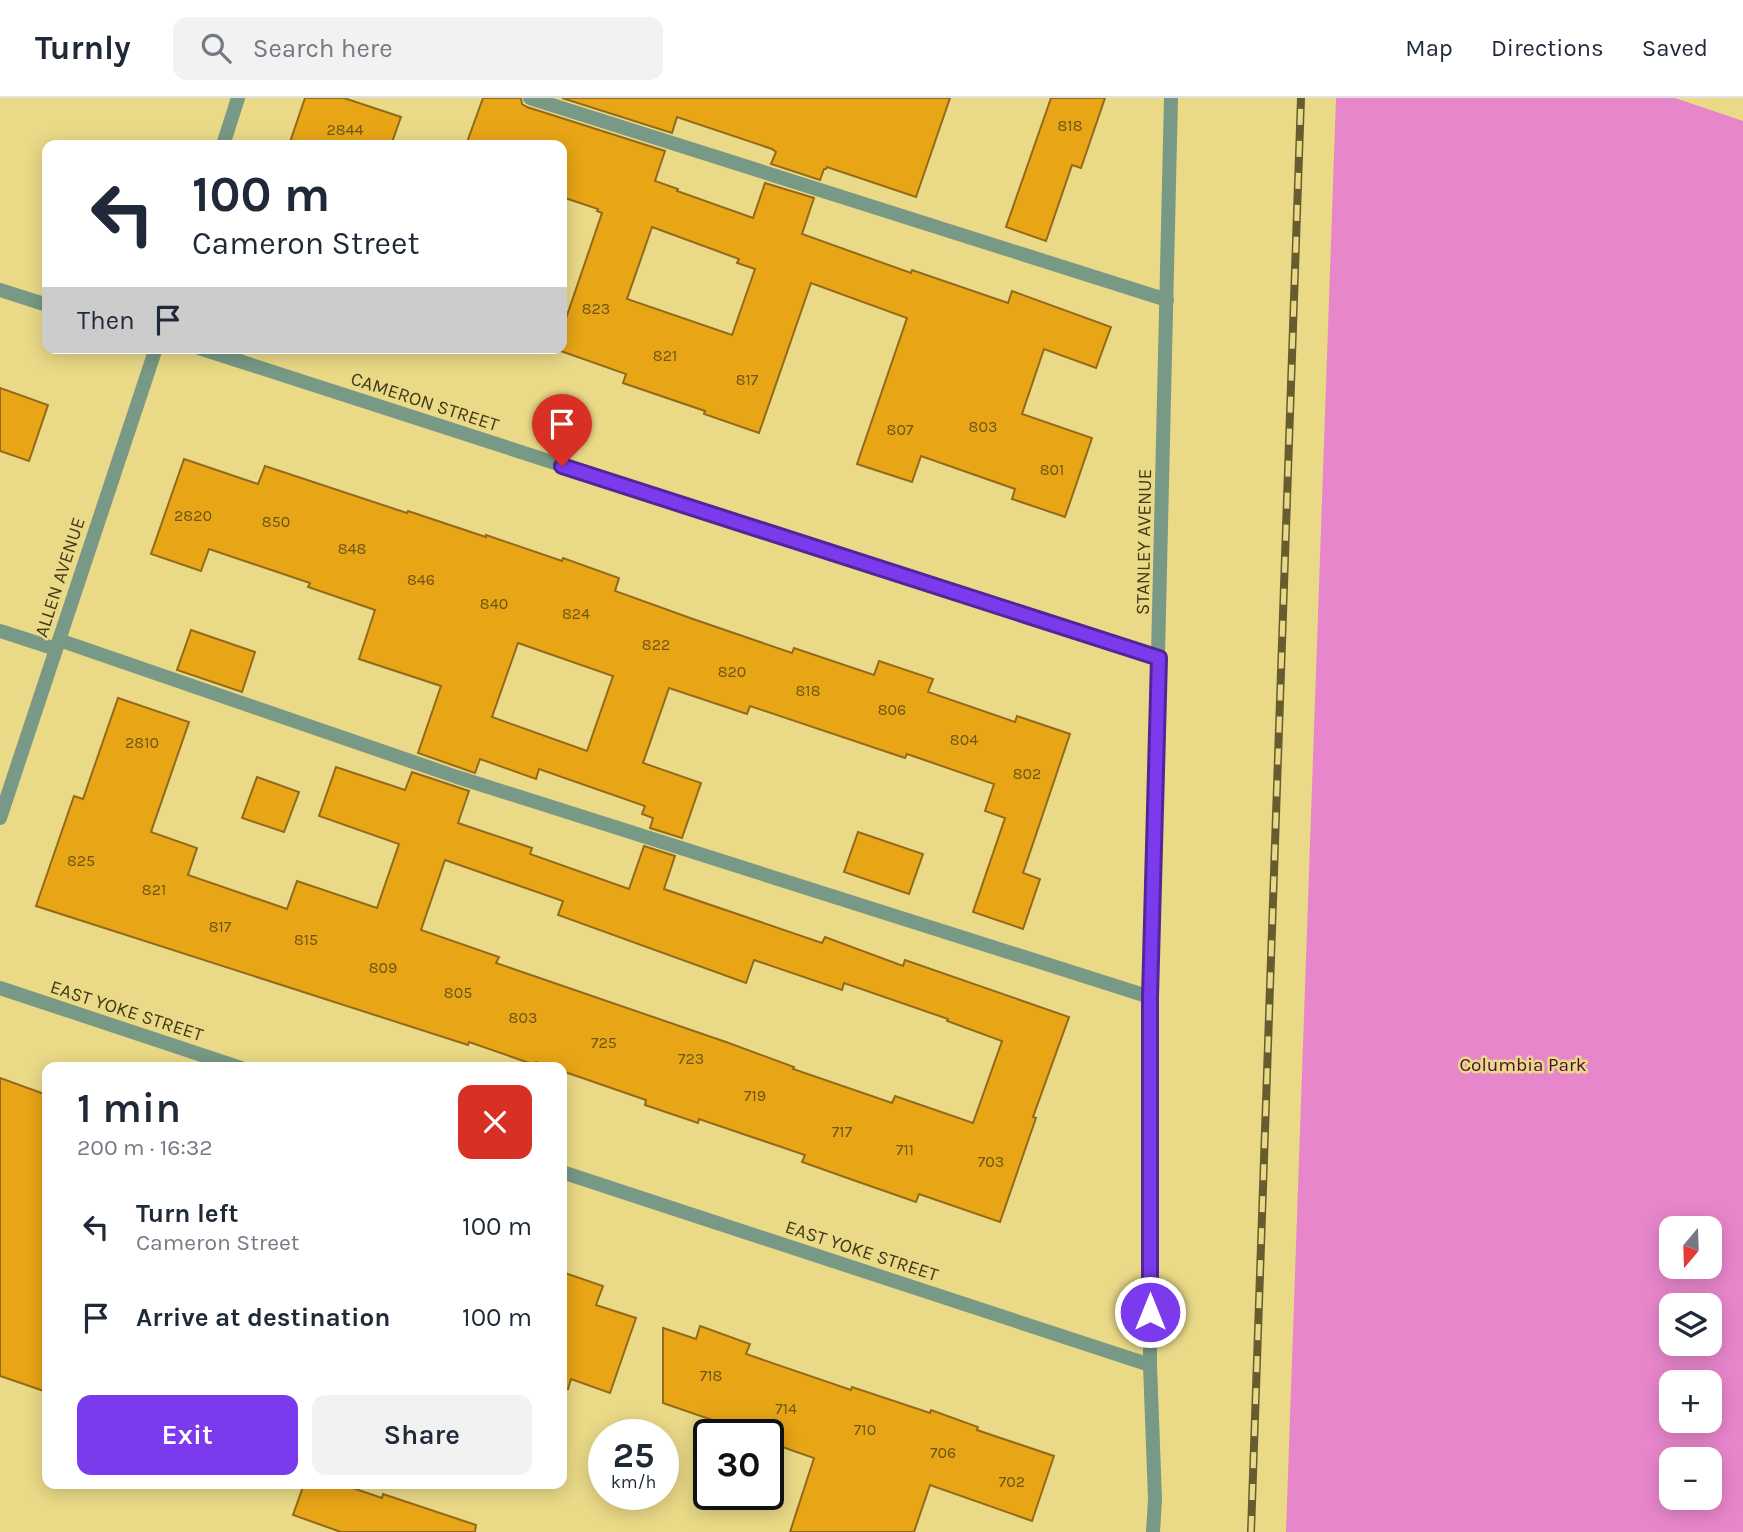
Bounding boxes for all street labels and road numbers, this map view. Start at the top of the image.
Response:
street label: CAMERON STREET [348,368,502,436]
street label: STANLEY AVENUE [1132,469,1156,615]
street label: ALLEN AVENUE [30,515,90,640]
street label: EAST YOKE STREET [47,976,207,1046]
street label: EAST YOKE STREET [782,1216,942,1286]

